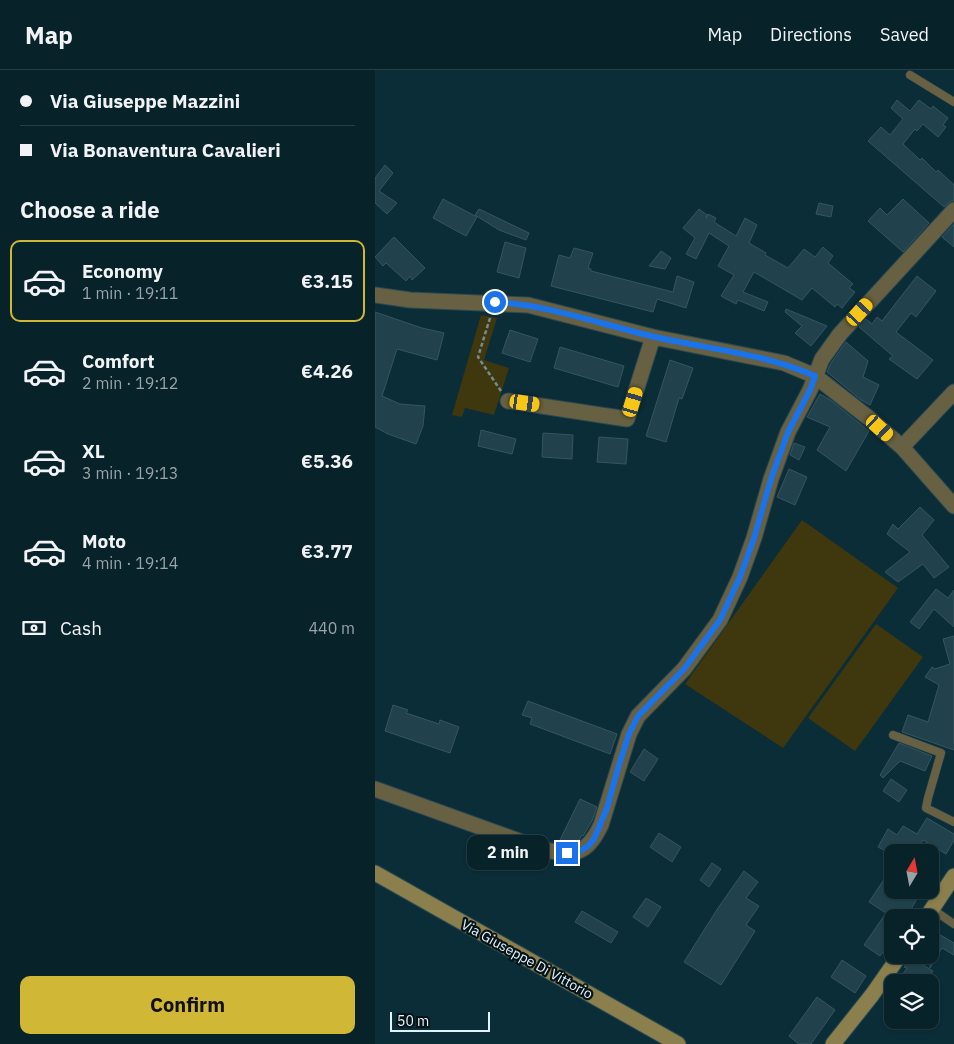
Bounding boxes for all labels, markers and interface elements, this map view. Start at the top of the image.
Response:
text: Map [25,19,73,51]
text: Map [707,23,742,46]
text: Directions [770,23,852,46]
text: Saved [880,23,929,46]
text: Via Giuseppe Mazzini [50,89,240,113]
text: Via Bonaventura Cavalieri [50,138,281,162]
text: Choose a ride [20,195,160,224]
icon: car [22,259,67,304]
text: Economy [82,259,163,283]
text: €3.15 [301,269,353,293]
text: 1 min · 19:11 [82,283,178,303]
route start [484,291,506,313]
car [844,296,875,328]
icon: car [22,349,67,394]
text: Comfort [82,349,155,373]
text: €4.26 [301,359,353,383]
text: 2 min · 19:12 [82,373,178,393]
car [621,385,644,419]
car [509,393,540,413]
car [863,412,896,444]
icon: car [22,439,67,484]
text: XL [82,439,105,463]
text: €5.36 [301,449,353,473]
text: 3 min · 19:13 [82,463,178,483]
icon: car [22,529,67,574]
text: Moto [82,529,126,553]
text: €3.77 [301,539,353,563]
text: 4 min · 19:14 [82,553,178,573]
icon: cash [20,614,48,642]
text: Cash [60,616,102,640]
text: 440 m [308,618,355,638]
callout: 2 min [467,836,549,870]
text: 2 min [487,842,529,862]
route end [556,842,578,864]
north arrow [884,844,939,899]
map controls [884,844,939,1029]
button: locate [884,909,939,964]
street label: Via Giuseppe Di Vittorio [458,915,596,1003]
button: layers [884,974,939,1029]
button: Confirm [20,976,355,1034]
scale bar [390,1009,490,1032]
text: 50 m [397,1012,429,1030]

